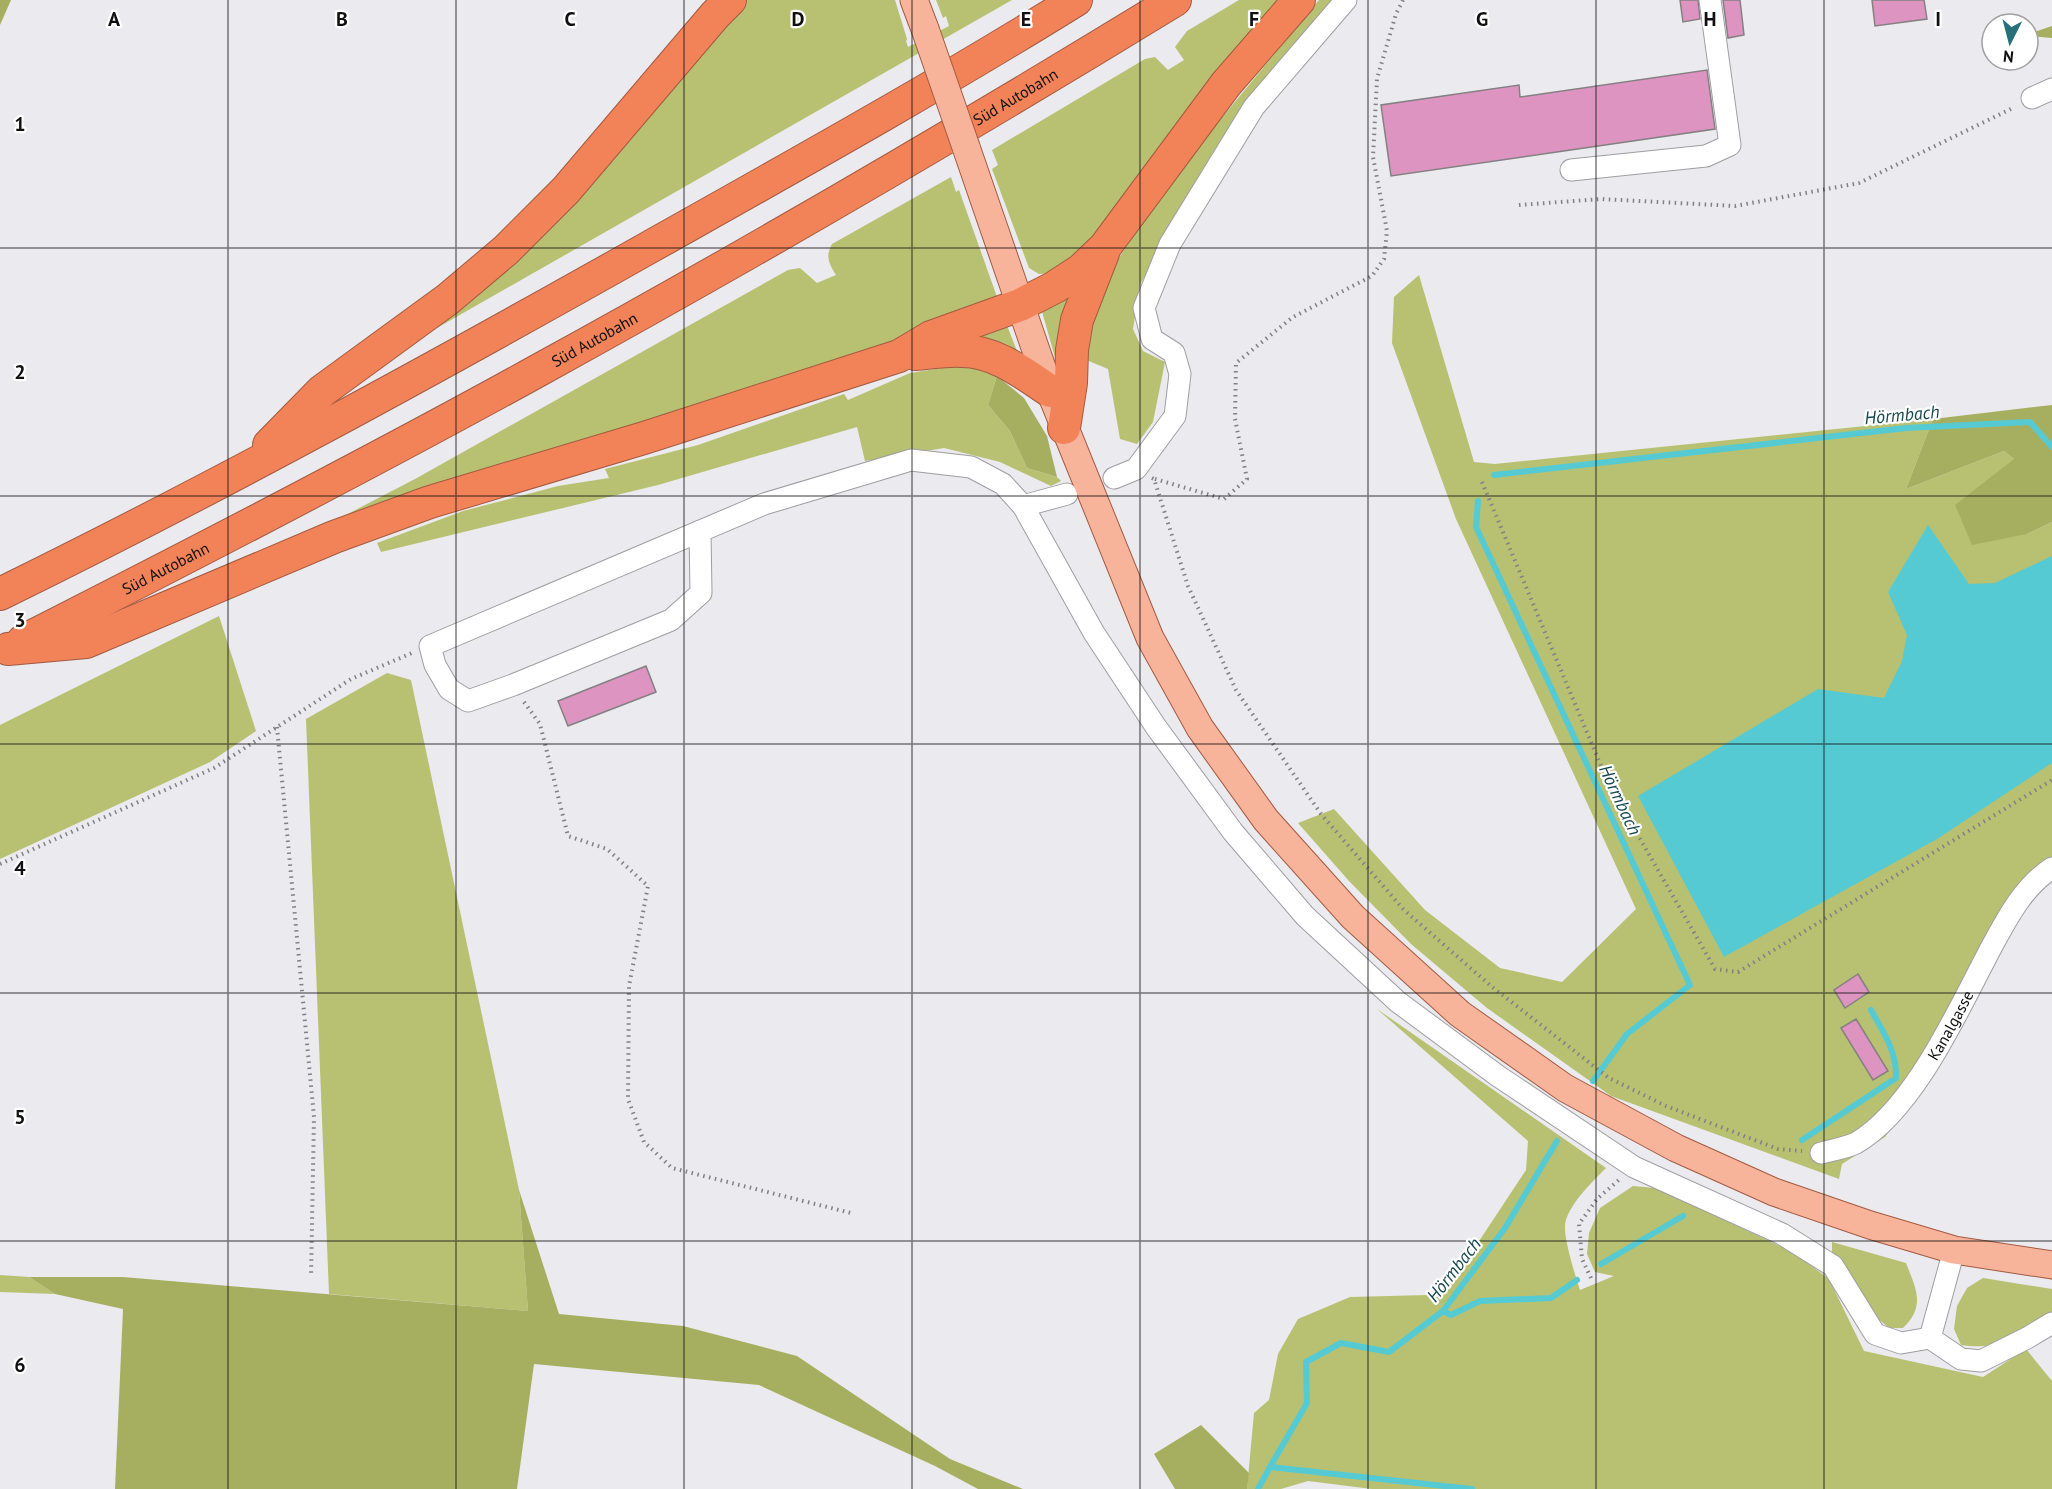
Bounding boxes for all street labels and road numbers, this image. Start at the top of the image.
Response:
street label: Süd Autobahn [969,64,1061,130]
street label: Süd Autobahn [548,308,641,371]
street label: Süd Autobahn [118,537,212,599]
street label: Kanalgasse [1923,987,1977,1064]

